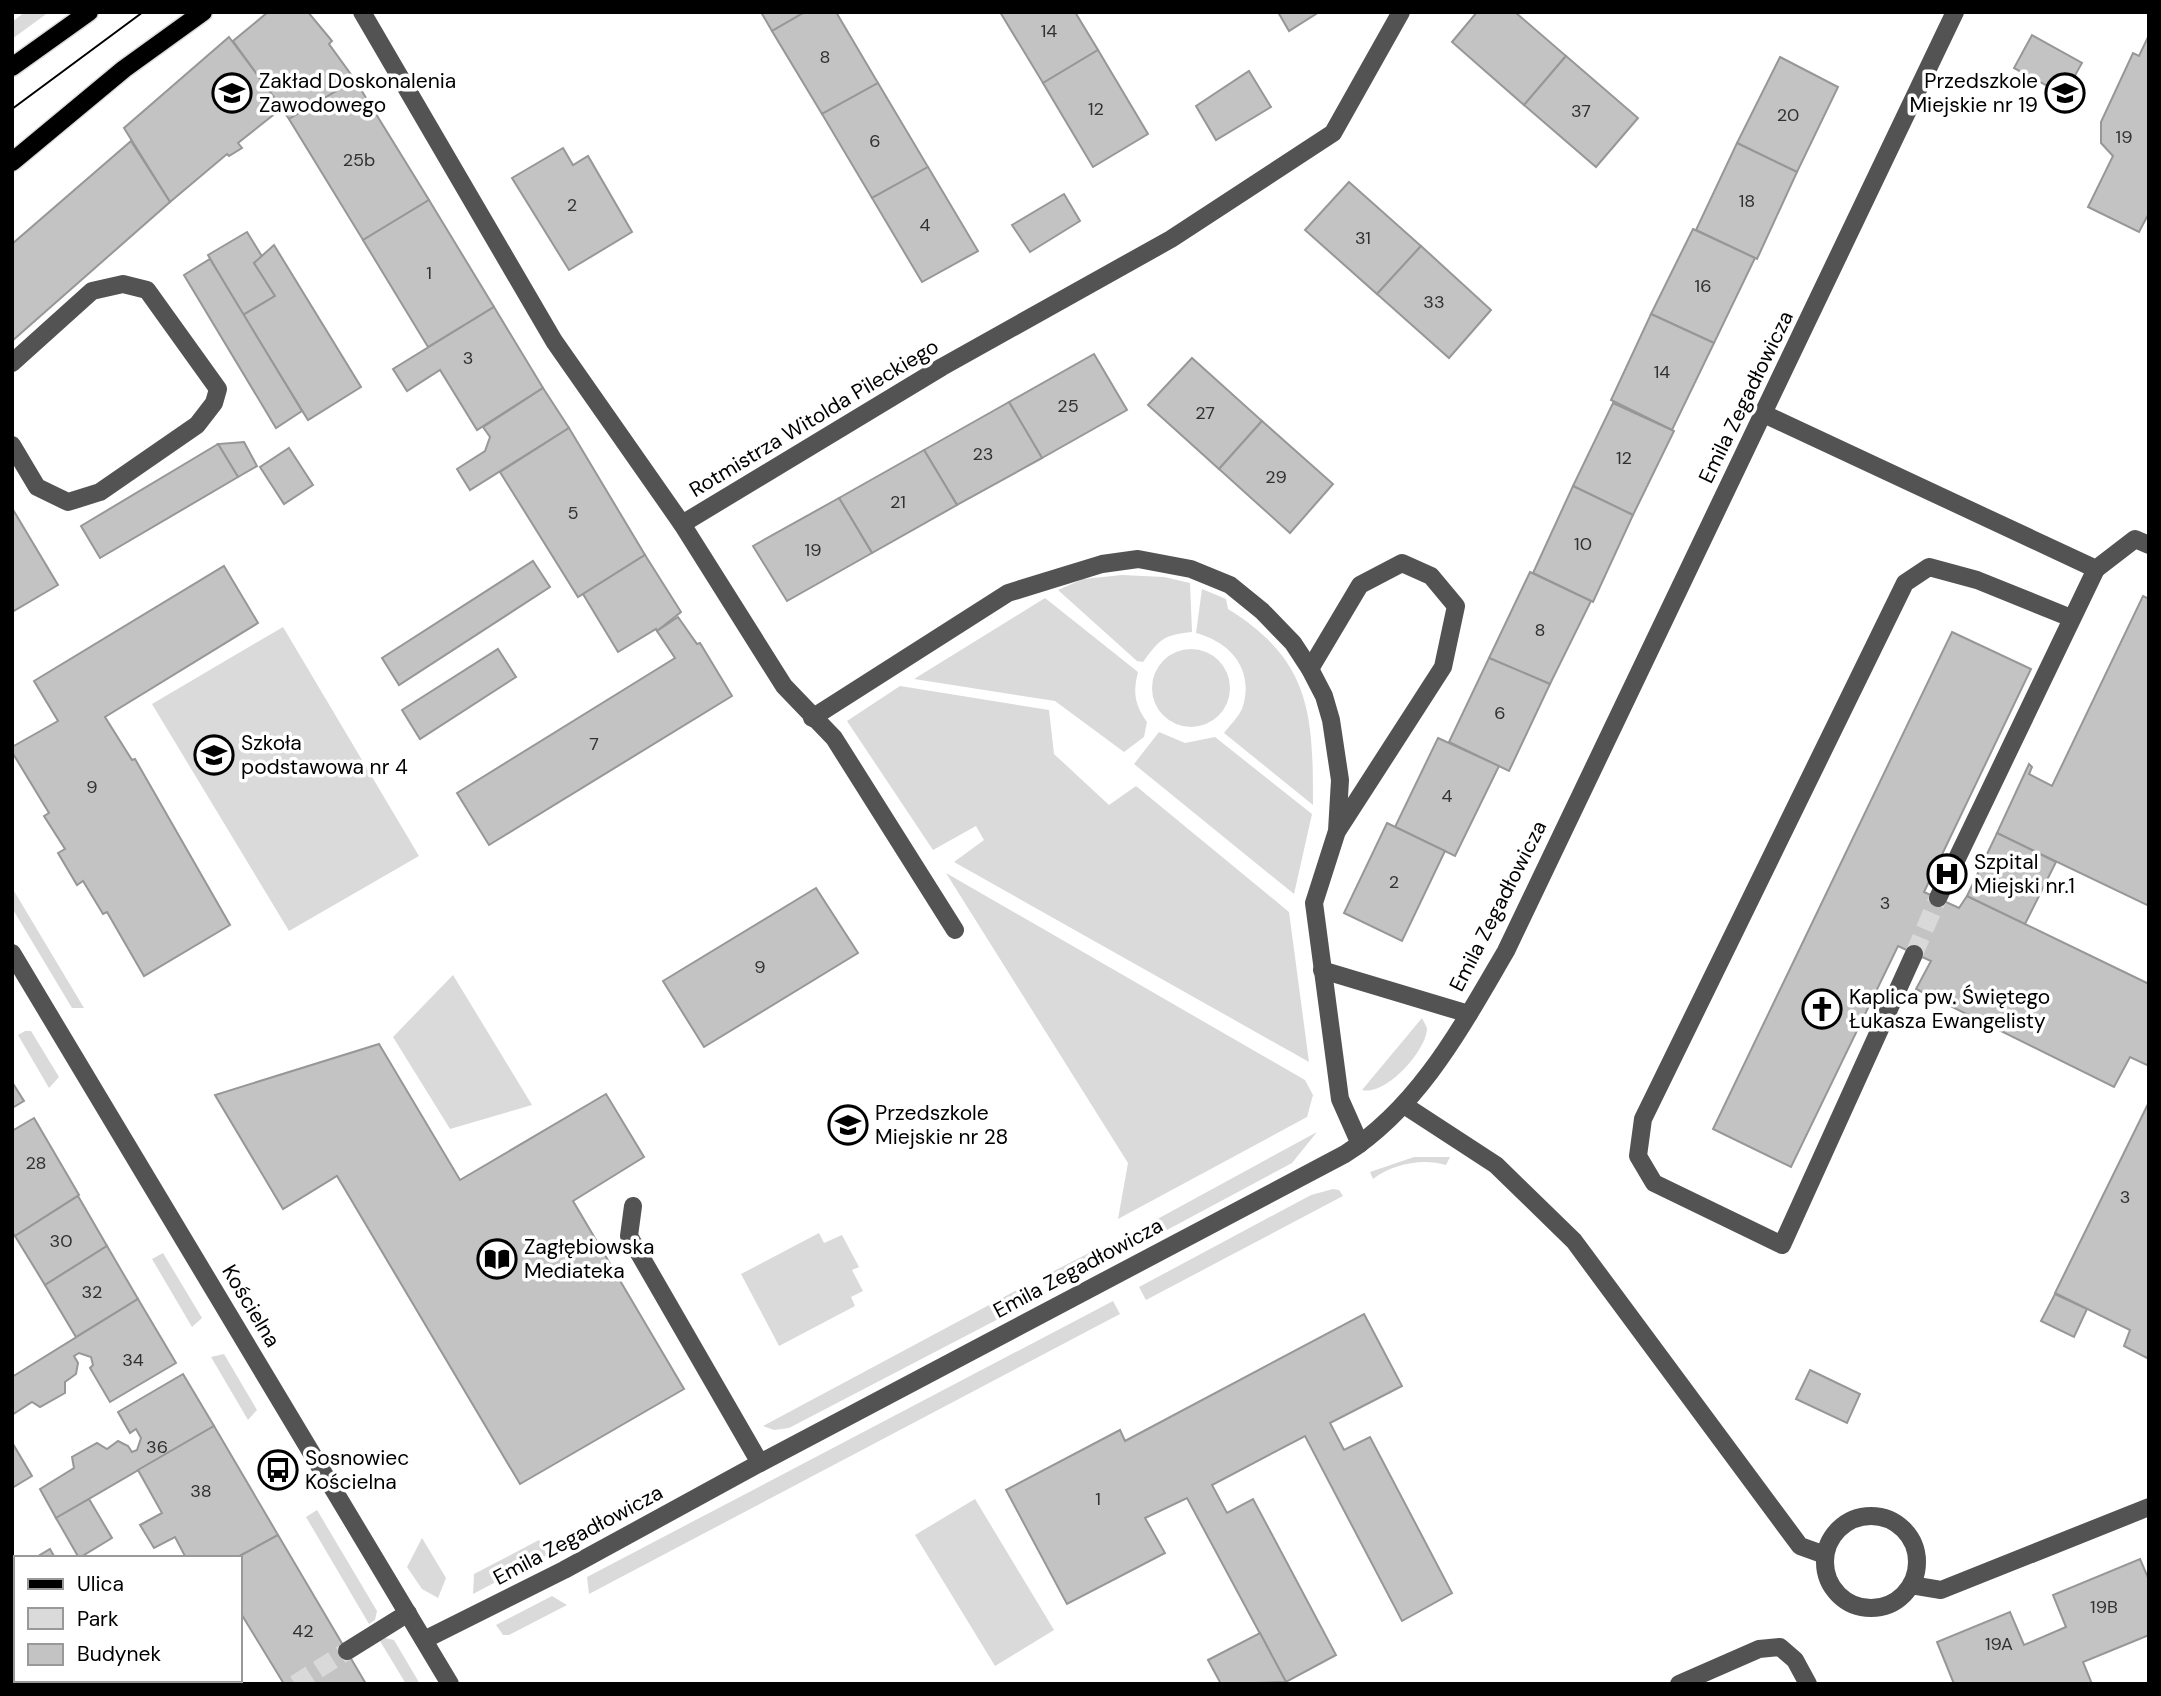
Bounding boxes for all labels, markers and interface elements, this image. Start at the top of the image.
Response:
house number: 14 [1041,19,1057,43]
house number: 8 [820,45,830,69]
place label: Zakład Doskonalenia Zawodowego [259,67,456,119]
place label: Przedszkole Miejskie nr 19 [1909,67,2038,119]
school or university icon: Zakład Doskonalenia Zawodowego [211,72,253,114]
school or university icon: Przedszkole Miejskie nr 19 [2044,72,2086,114]
house number: 12 [1088,97,1104,121]
house number: 37 [1571,99,1591,123]
house number: 20 [1777,103,1799,127]
house number: 19 [2116,125,2132,149]
house number: 6 [869,129,881,153]
house number: 25b [343,148,375,172]
house number: 18 [1739,189,1755,213]
house number: 2 [567,193,577,217]
house number: 4 [920,213,931,237]
house number: 31 [1355,226,1371,250]
house number: 1 [426,261,432,285]
house number: 16 [1695,274,1711,298]
house number: 33 [1423,290,1445,314]
street label: Emila Zegadłowicza [1692,306,1800,488]
street label: Rotmistrza Witolda Pileckiego [684,332,944,504]
house number: 3 [463,346,473,370]
house number: 14 [1654,360,1670,384]
house number: 25 [1057,394,1079,418]
house number: 27 [1195,401,1215,425]
house number: 23 [972,442,994,466]
house number: 12 [1616,446,1632,470]
house number: 29 [1265,465,1287,489]
house number: 21 [890,490,906,514]
house number: 5 [568,501,578,525]
house number: 10 [1574,532,1592,556]
house number: 19 [805,538,821,562]
house number: 8 [1535,618,1545,642]
house number: 6 [1494,701,1506,725]
place label: Szkoła podstawowa nr 4 [241,729,408,781]
house number: 7 [589,732,599,756]
school or university icon: Szkoła podstawowa nr 4 [193,734,235,776]
house number: 9 [86,775,98,799]
house number: 4 [1442,784,1453,808]
street label: Emila Zegadłowicza [1443,816,1553,996]
place label: Szpital Miejski nr.1 [1974,848,2075,900]
hospital icon: Szpital Miejski nr.1 [1926,853,1968,895]
house number: 2 [1389,870,1399,894]
house number: 3 [1880,891,1890,915]
house number: 9 [754,955,766,979]
place label: Kaplica pw. Świętego Łukasza Ewangelisty [1849,983,2050,1035]
church icon: Kaplica pw. Świętego Łukasza Ewangelisty [1801,988,1843,1030]
place label: Przedszkole Miejskie nr 28 [875,1099,1008,1151]
school or university icon: Przedszkole Miejskie nr 28 [827,1104,869,1146]
house number: 28 [25,1151,47,1175]
house number: 3 [2120,1185,2130,1209]
street label: Emila Zegadłowicza [988,1211,1168,1325]
house number: 30 [50,1229,72,1253]
place label: Zagłębiowska Mediateka [524,1233,654,1285]
library icon: Zagłębiowska Mediateka [476,1238,518,1280]
street label: Kościelna [215,1259,287,1353]
house number: 32 [81,1280,103,1304]
house number: 34 [122,1348,144,1372]
house number: 36 [146,1435,168,1459]
place label: Sosnowiec Kościelna [305,1444,409,1496]
bus stop icon: Sosnowiec Kościelna [257,1449,299,1491]
street label: Emila Zegadłowicza [488,1478,668,1592]
house number: 38 [190,1479,212,1503]
house number: 1 [1095,1487,1101,1511]
legend [14,1556,242,1682]
text: Ulica [77,1570,124,1598]
house number: 19B [2090,1595,2118,1619]
text: Park [77,1605,119,1633]
house number: 42 [292,1619,314,1643]
house number: 19A [1985,1632,2013,1656]
text: Budynek [77,1640,162,1668]

